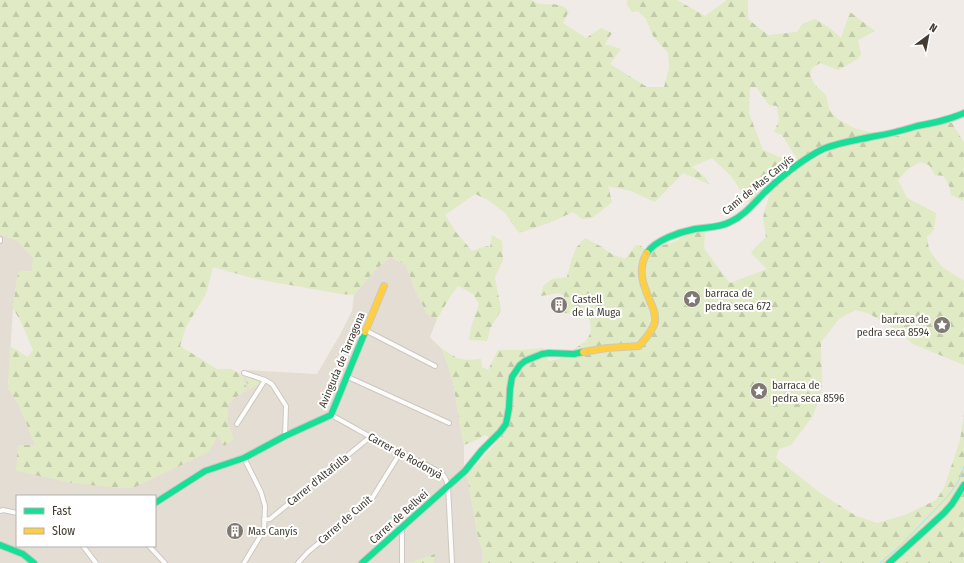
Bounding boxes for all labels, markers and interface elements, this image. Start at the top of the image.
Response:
north arrow [908,16,948,56]
text: N [927,21,939,35]
street label: Camí de Mas Canyís [720,152,797,218]
place label: barraca de pedra seca 672 [705,287,771,313]
place icon: barraca de pedra seca 672 [682,289,702,309]
place label: Castell de la Muga [572,293,621,319]
building icon: Castell de la Muga [549,295,569,315]
street label: Avinguda de Tarragona [316,310,368,410]
place label: barraca de pedra seca 8594 [857,313,930,339]
place icon: barraca de pedra seca 8594 [932,315,952,335]
place label: barraca de pedra seca 8596 [772,379,845,405]
place icon: barraca de pedra seca 8596 [749,381,769,401]
street label: Carrer de Rodonyà [365,430,445,482]
street label: Carrer d'Altafulla [284,451,352,509]
street label: Carrer de Bellvei [367,487,431,547]
street label: Carrer de Cunit [315,493,375,547]
legend [16,495,156,547]
text: Fast [52,504,71,518]
building icon: Mas Canyís [225,521,245,541]
text: Slow [52,524,75,538]
place label: Mas Canyís [248,525,298,538]

